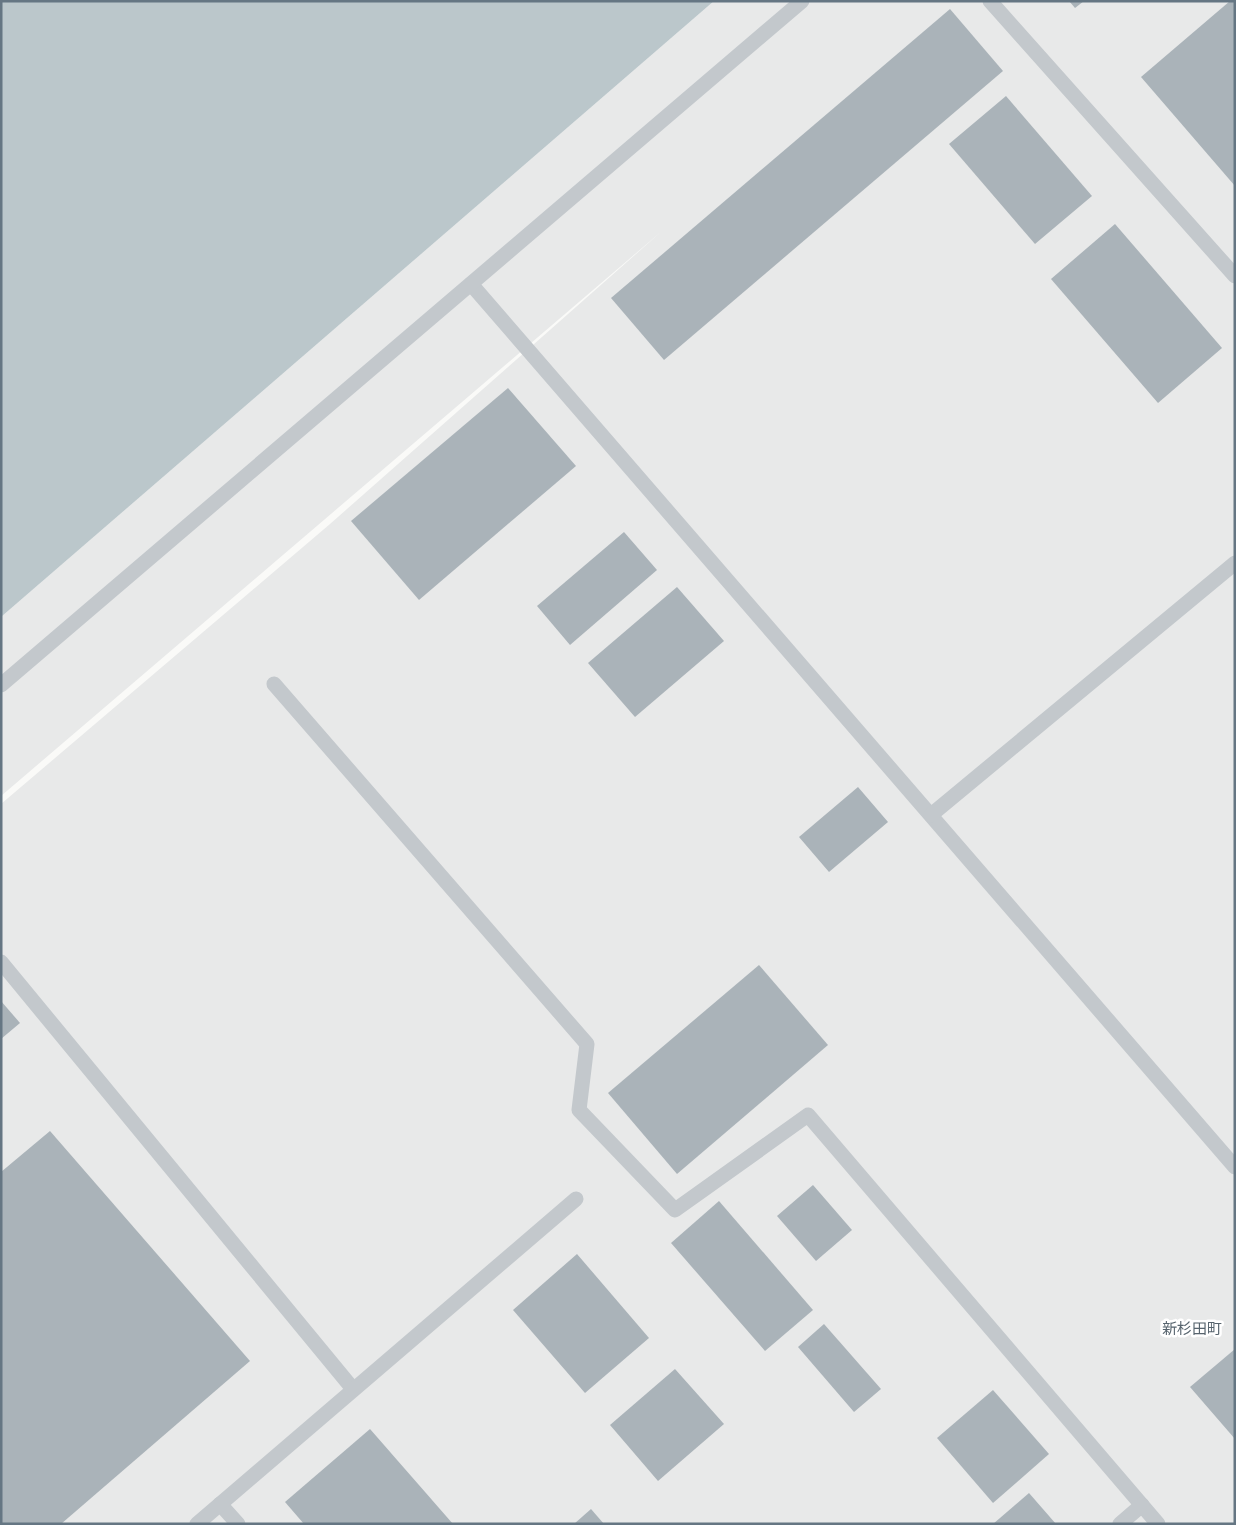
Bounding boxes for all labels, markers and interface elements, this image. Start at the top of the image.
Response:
district label: 新杉田町 [1162,1318,1222,1338]

